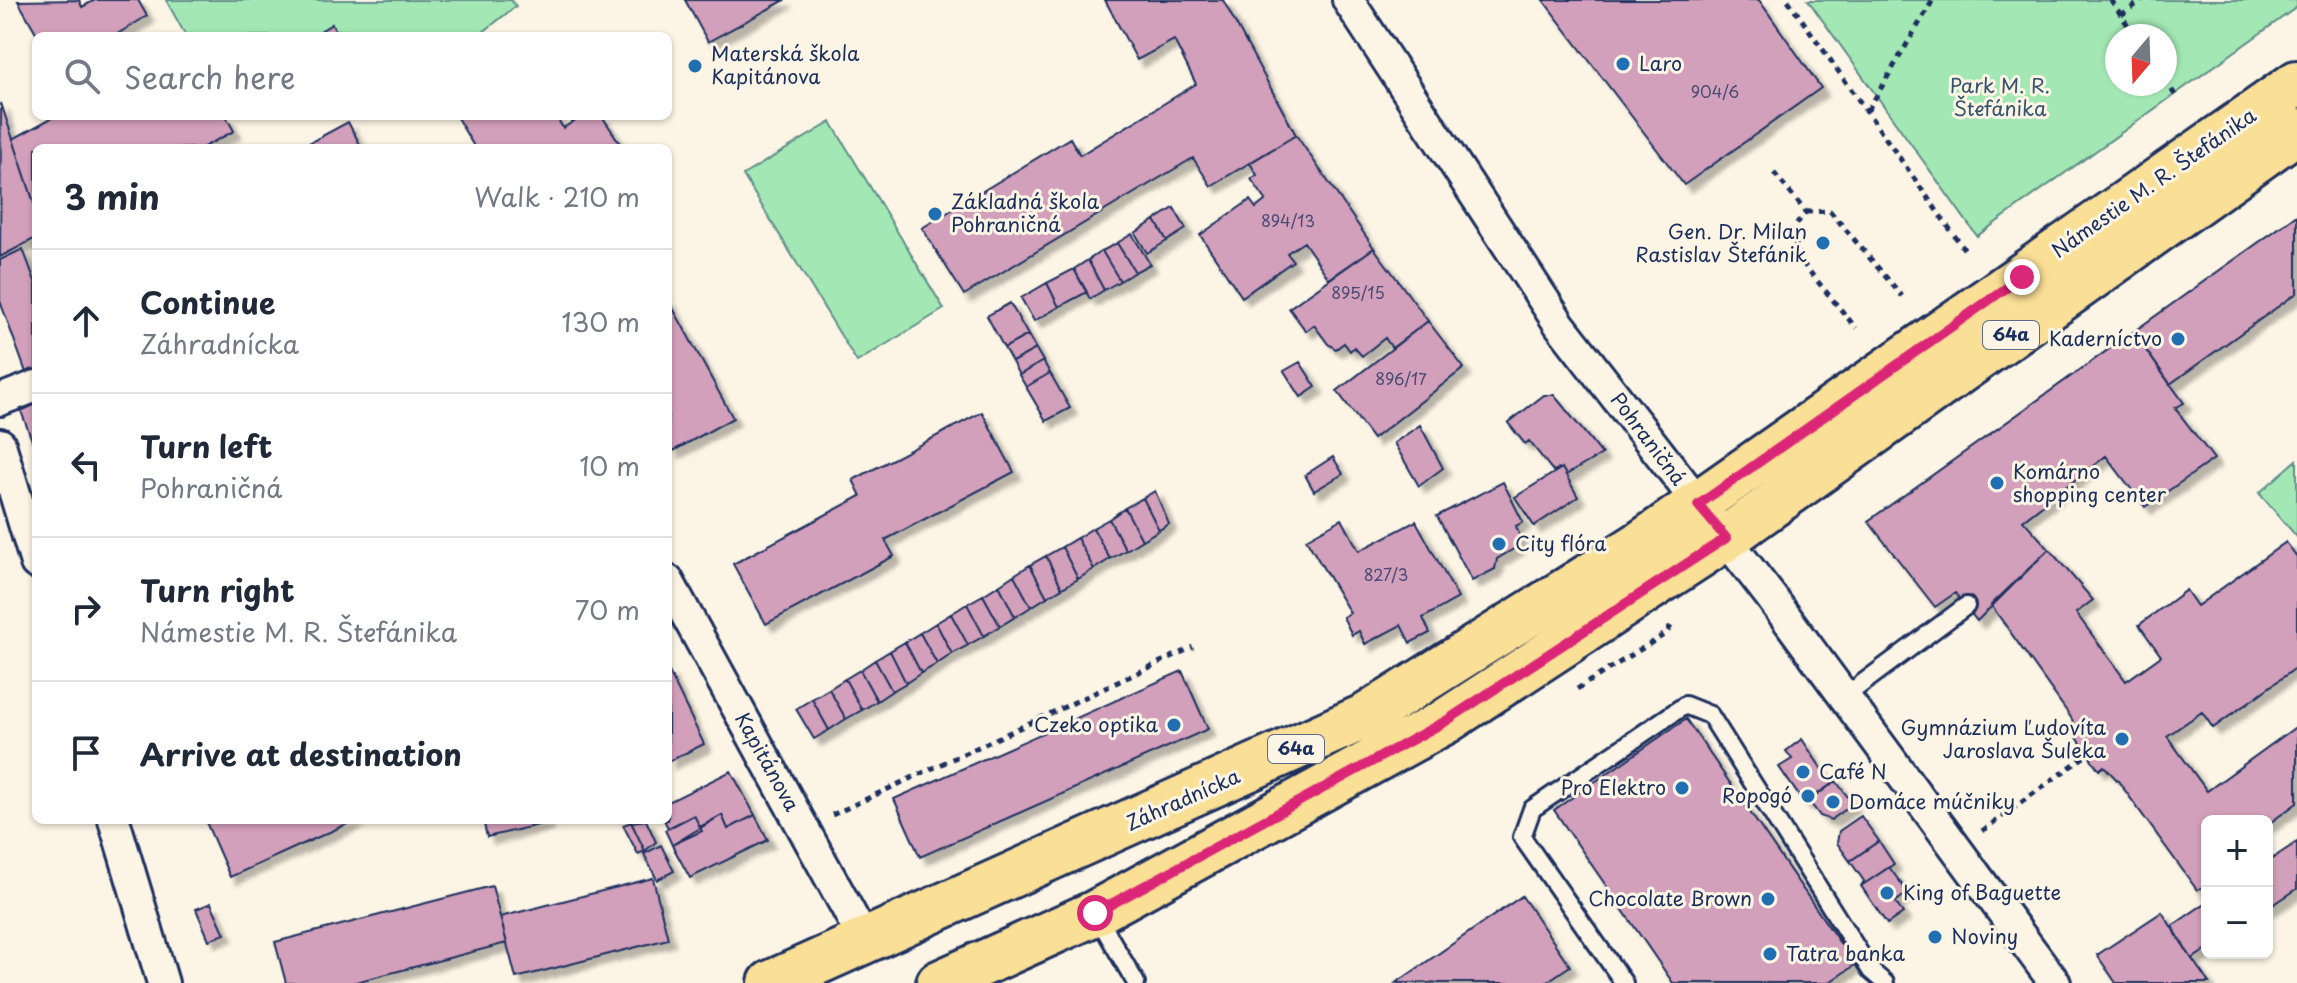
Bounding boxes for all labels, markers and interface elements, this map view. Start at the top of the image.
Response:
north arrow [2105,24,2177,96]
search box [32,32,672,120]
place label: Materská škola Kapitánova [711,38,860,91]
place label: Laro [1639,48,1682,78]
icon: search [60,54,104,98]
text: Search here [124,54,296,99]
marker: Laro [1614,55,1632,73]
marker: Materská škola Kapitánova [686,57,704,75]
park label: Park M. R. Štefánika [1950,70,2050,123]
house number: 904/6 [1691,79,1739,103]
street label: Námestie M. R. Štefánika [2045,100,2262,264]
text: 3 min [64,170,160,222]
text: Walk · 210 m [474,177,640,216]
place label: Základná škola Pohraničná [951,186,1100,239]
marker: Základná škola Pohraničná [926,205,944,223]
house number: 894/13 [1261,208,1315,232]
place label: Gen. Dr. Milan Rastislav Štefánik [1635,216,1807,269]
marker: Gen. Dr. Milan Rastislav Štefánik [1814,234,1832,252]
route end [2004,259,2040,295]
text: Continue [140,279,275,324]
house number: 895/15 [1331,280,1385,304]
icon: ahead [64,299,108,343]
text: 130 m [561,302,640,341]
road number: 64a [1983,321,2039,349]
place label: Kaderníctvo [2049,323,2162,353]
text: Záhradnícka [140,324,299,363]
marker: Kaderníctvo [2169,330,2187,348]
house number: 896/17 [1375,366,1427,390]
street label: Pohraničná [1604,386,1694,492]
text: Turn left [140,423,272,468]
icon: left [64,443,108,487]
text: 10 m [579,446,640,485]
place label: Komárno shopping center [2013,456,2167,509]
text: Pohraničná [140,468,282,507]
marker: Komárno shopping center [1988,474,2006,492]
place label: City flóra [1515,528,1607,558]
marker: City flóra [1490,535,1508,553]
house number: 827/3 [1364,562,1408,586]
text: Turn right [140,567,295,612]
icon: right [64,587,108,631]
text: 70 m [575,590,640,629]
text: Námestie M. R. Štefánika [140,612,457,651]
street label: Kapitánova [728,706,808,817]
place label: Czeko optika [1034,709,1158,739]
place label: Gymnázium Ľudovíta Jaroslava Šuleka [1900,712,2107,765]
marker: Czeko optika [1165,716,1183,734]
marker: Gymnázium Ľudovíta Jaroslava Šuleka [2113,730,2131,748]
icon: arrive [64,731,108,775]
text: Arrive at destination [140,731,462,776]
road number: 64a [1268,735,1324,763]
place label: Café N [1819,756,1887,786]
street label: Záhradnícka [1121,760,1245,838]
marker: Café N [1794,763,1812,781]
place label: Pro Elektro [1561,772,1666,802]
marker: Pro Elektro [1673,779,1691,797]
place label: Ropogó [1722,780,1792,810]
place label: Domáce múčniky [1849,786,2015,816]
marker: Ropogó [1799,787,1817,805]
marker: Domáce múčniky [1824,793,1842,811]
map controls [2201,815,2273,959]
button: + [2201,815,2273,887]
place label: King of Baguette [1903,877,2061,907]
place label: Chocolate Brown [1588,883,1752,913]
marker: King of Baguette [1878,884,1896,902]
button: − [2201,887,2273,959]
marker: Chocolate Brown [1759,890,1777,908]
route start [1077,895,1113,931]
place label: Noviny [1951,921,2018,951]
marker: Noviny [1926,928,1944,946]
place label: Tatra banka [1786,938,1905,968]
marker: Tatra banka [1761,945,1779,963]

